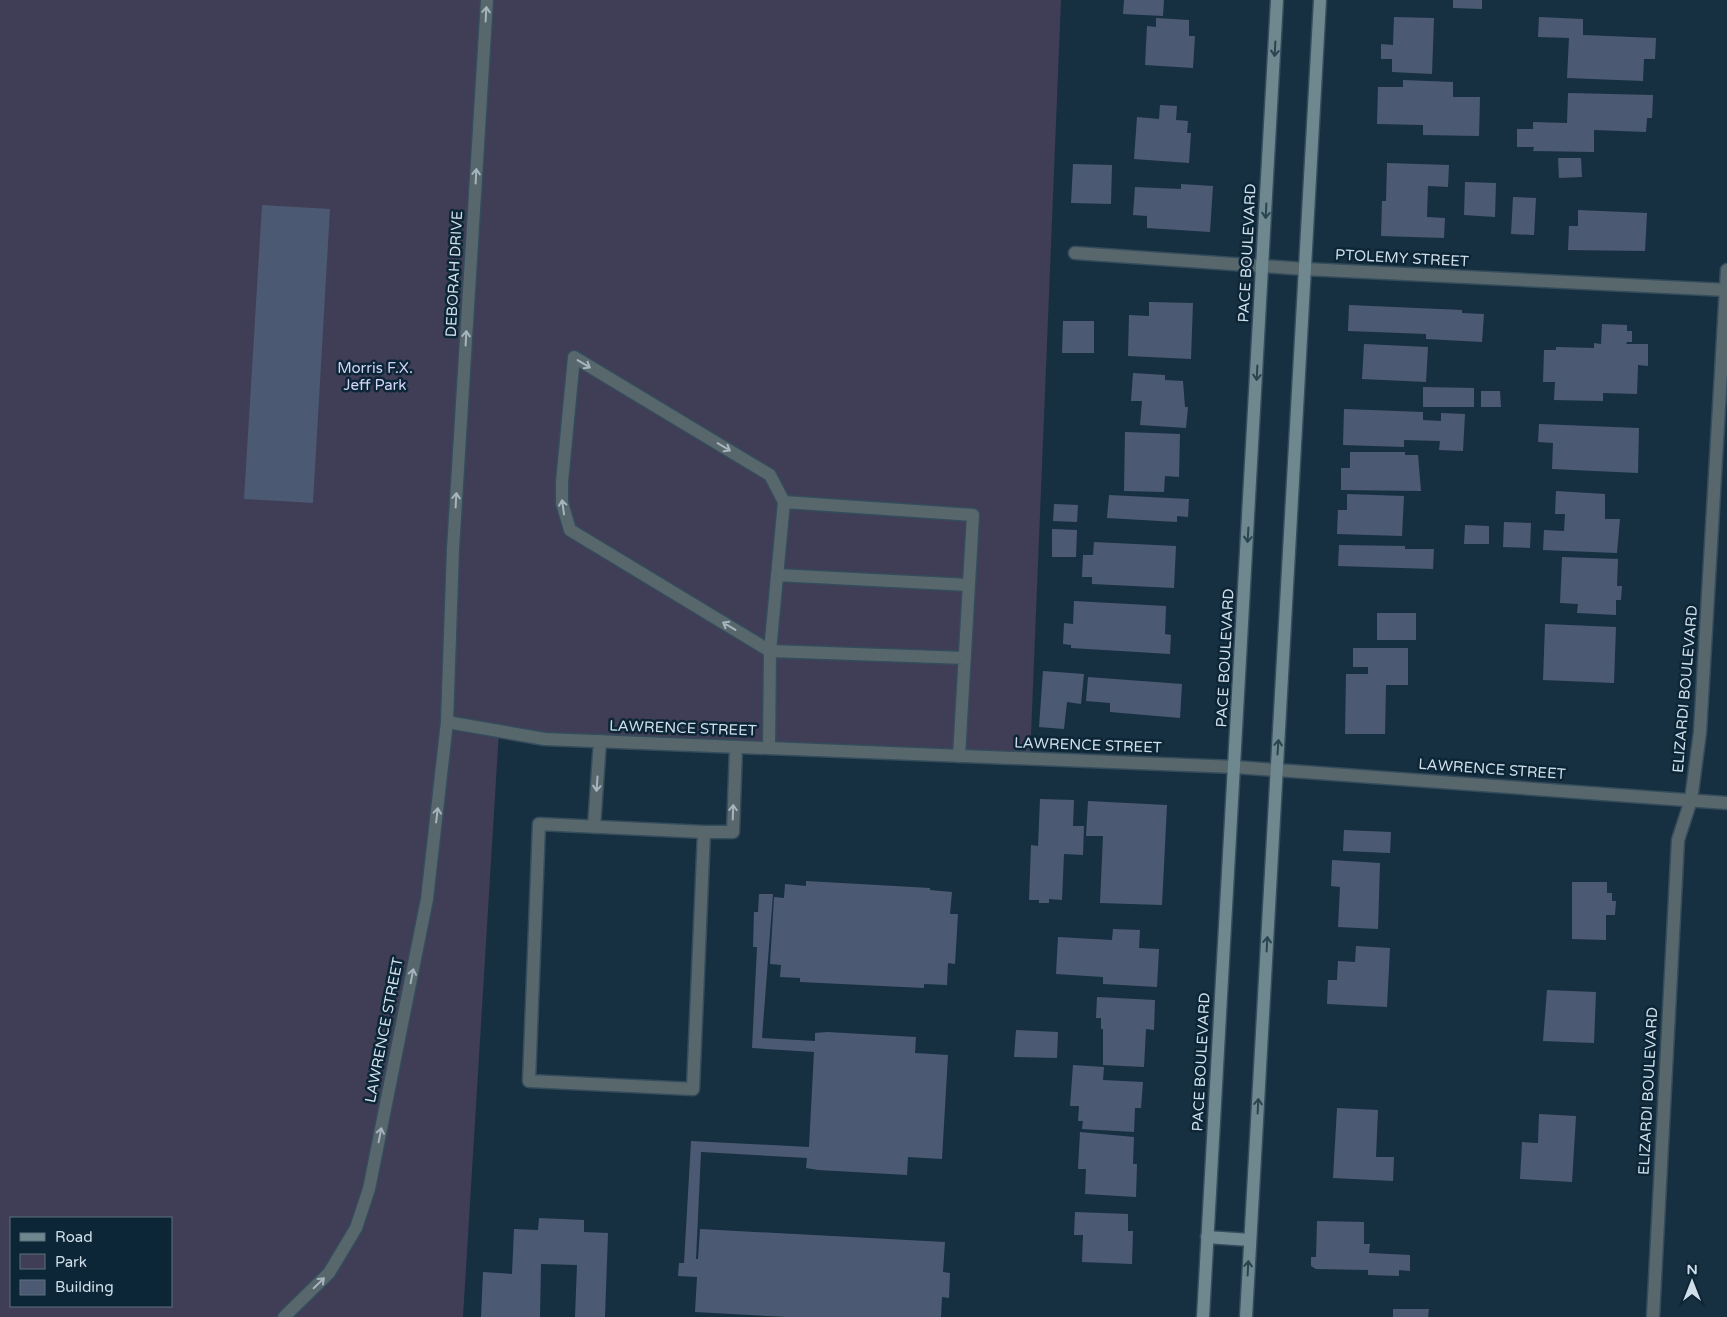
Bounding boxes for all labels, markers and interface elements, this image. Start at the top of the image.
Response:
one-way arrow [481,6,490,22]
one-way arrow [1270,40,1279,56]
one-way arrow [471,168,481,184]
street label: PACE BOULEVARD [1234,183,1260,323]
one-way arrow [1261,202,1271,219]
street label: DEBORAH DRIVE [442,210,466,338]
street label: PTOLEMY STREET [1335,246,1469,270]
one-way arrow [462,330,471,346]
park label: Morris F.X. Jeff Park [337,359,413,394]
one-way arrow [577,359,591,369]
one-way arrow [1253,365,1262,381]
one-way arrow [716,443,730,453]
one-way arrow [452,493,461,509]
one-way arrow [558,499,568,515]
one-way arrow [1243,527,1252,543]
street label: PACE BOULEVARD [1212,588,1238,728]
street label: ELIZARDI BOULEVARD [1669,604,1701,774]
one-way arrow [722,621,736,631]
street label: LAWRENCE STREET [609,716,757,740]
street label: LAWRENCE STREET [1014,733,1162,757]
one-way arrow [1274,739,1283,755]
street label: LAWRENCE STREET [1418,755,1566,783]
one-way arrow [592,776,601,792]
one-way arrow [729,804,738,820]
one-way arrow [432,808,442,824]
one-way arrow [1262,936,1271,952]
street label: LAWRENCE STREET [361,956,407,1104]
one-way arrow [407,968,417,984]
street label: PACE BOULEVARD [1188,992,1214,1132]
street label: ELIZARDI BOULEVARD [1635,1006,1661,1176]
one-way arrow [1253,1098,1262,1114]
one-way arrow [376,1128,385,1144]
legend [10,1217,172,1307]
text: Road [55,1228,93,1246]
text: Park [55,1253,87,1271]
north arrow [1667,1257,1717,1307]
one-way arrow [1244,1261,1253,1277]
text: N [1686,1261,1698,1278]
one-way arrow [313,1277,326,1289]
text: Building [55,1278,114,1296]

